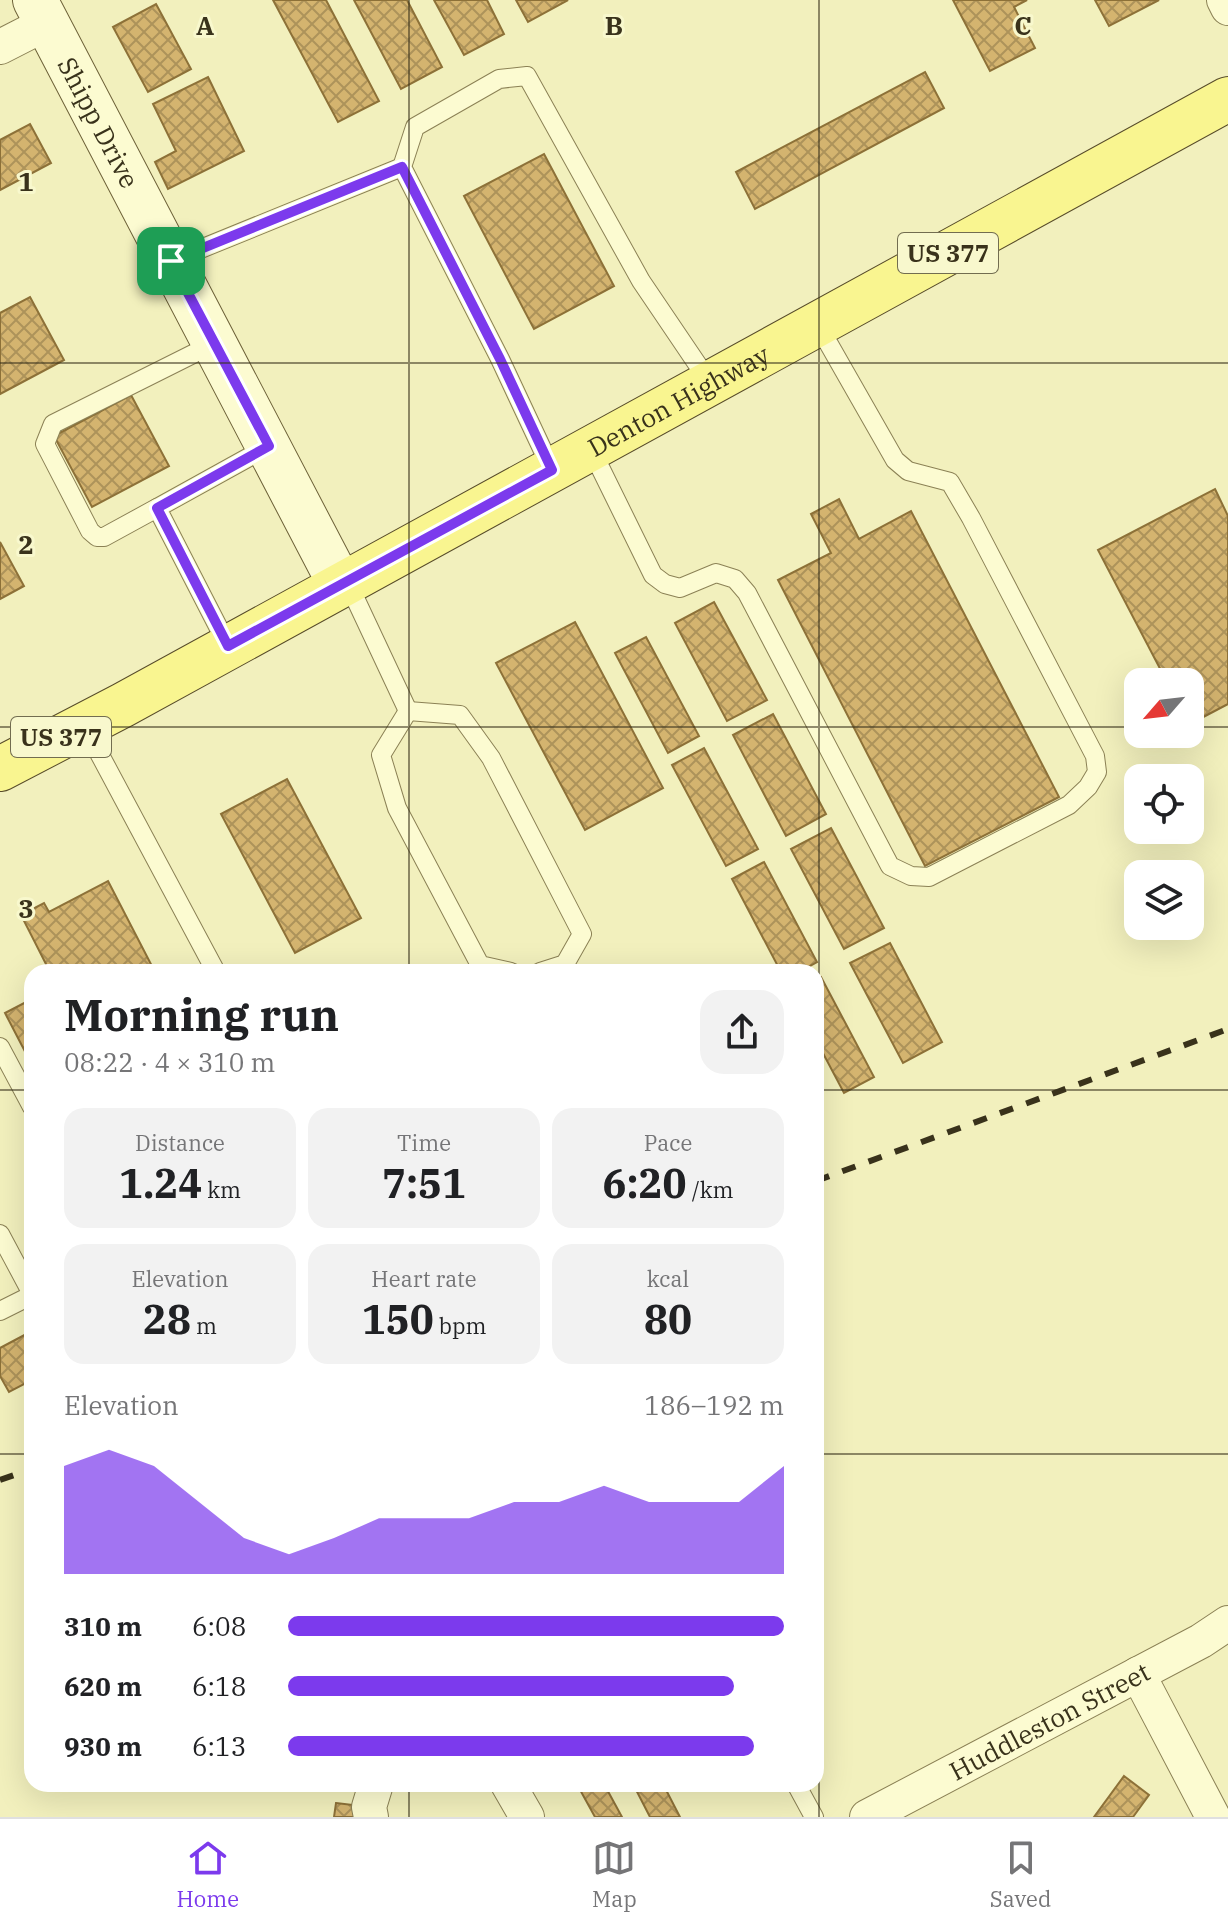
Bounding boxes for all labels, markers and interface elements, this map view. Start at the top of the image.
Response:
text: A [196,8,214,42]
text: B [605,8,623,42]
text: C [1014,8,1032,42]
street label: Shipp Drive [51,51,147,194]
text: 1 [18,164,34,198]
pin [137,227,205,295]
road number: US 377 [898,233,998,273]
icon: arrive [149,239,193,283]
street label: Denton Highway [582,337,775,464]
text: 2 [18,527,34,561]
north arrow [1124,668,1204,748]
map controls [1124,668,1204,940]
road number: US 377 [11,717,111,757]
button: locate [1124,764,1204,844]
button: layers [1124,860,1204,940]
text: 3 [18,891,34,925]
text: Morning run [64,986,339,1043]
button: share [700,990,784,1074]
text: 08:22 · 4 × 310 m [64,1045,275,1079]
text: Distance [135,1128,225,1157]
text: Time [397,1128,451,1157]
text: Pace [644,1128,692,1157]
text: 1.24 [119,1157,202,1209]
text: 7:51 [382,1157,466,1209]
text: 6:20 [602,1157,687,1209]
text: km [202,1175,241,1204]
text: /km [687,1175,734,1204]
text: Elevation [132,1264,228,1293]
text: Heart rate [371,1264,477,1293]
text: kcal [647,1264,689,1293]
text: 28 [143,1293,191,1345]
text: 150 [362,1293,434,1345]
text: 80 [644,1293,692,1345]
text: m [191,1311,217,1340]
text: bpm [434,1311,486,1340]
text: Elevation [64,1388,179,1422]
text: 186–192 m [644,1388,784,1422]
text: 310 m [64,1609,142,1643]
text: 6:08 [192,1609,246,1643]
street label: Huddleston Street [943,1654,1155,1788]
text: 620 m [64,1669,142,1703]
text: 6:18 [192,1669,246,1703]
text: 930 m [64,1729,142,1763]
text: 6:13 [192,1729,246,1763]
tab: Home [177,1836,239,1913]
tab: Map [592,1836,637,1913]
tab: Saved [990,1836,1051,1913]

